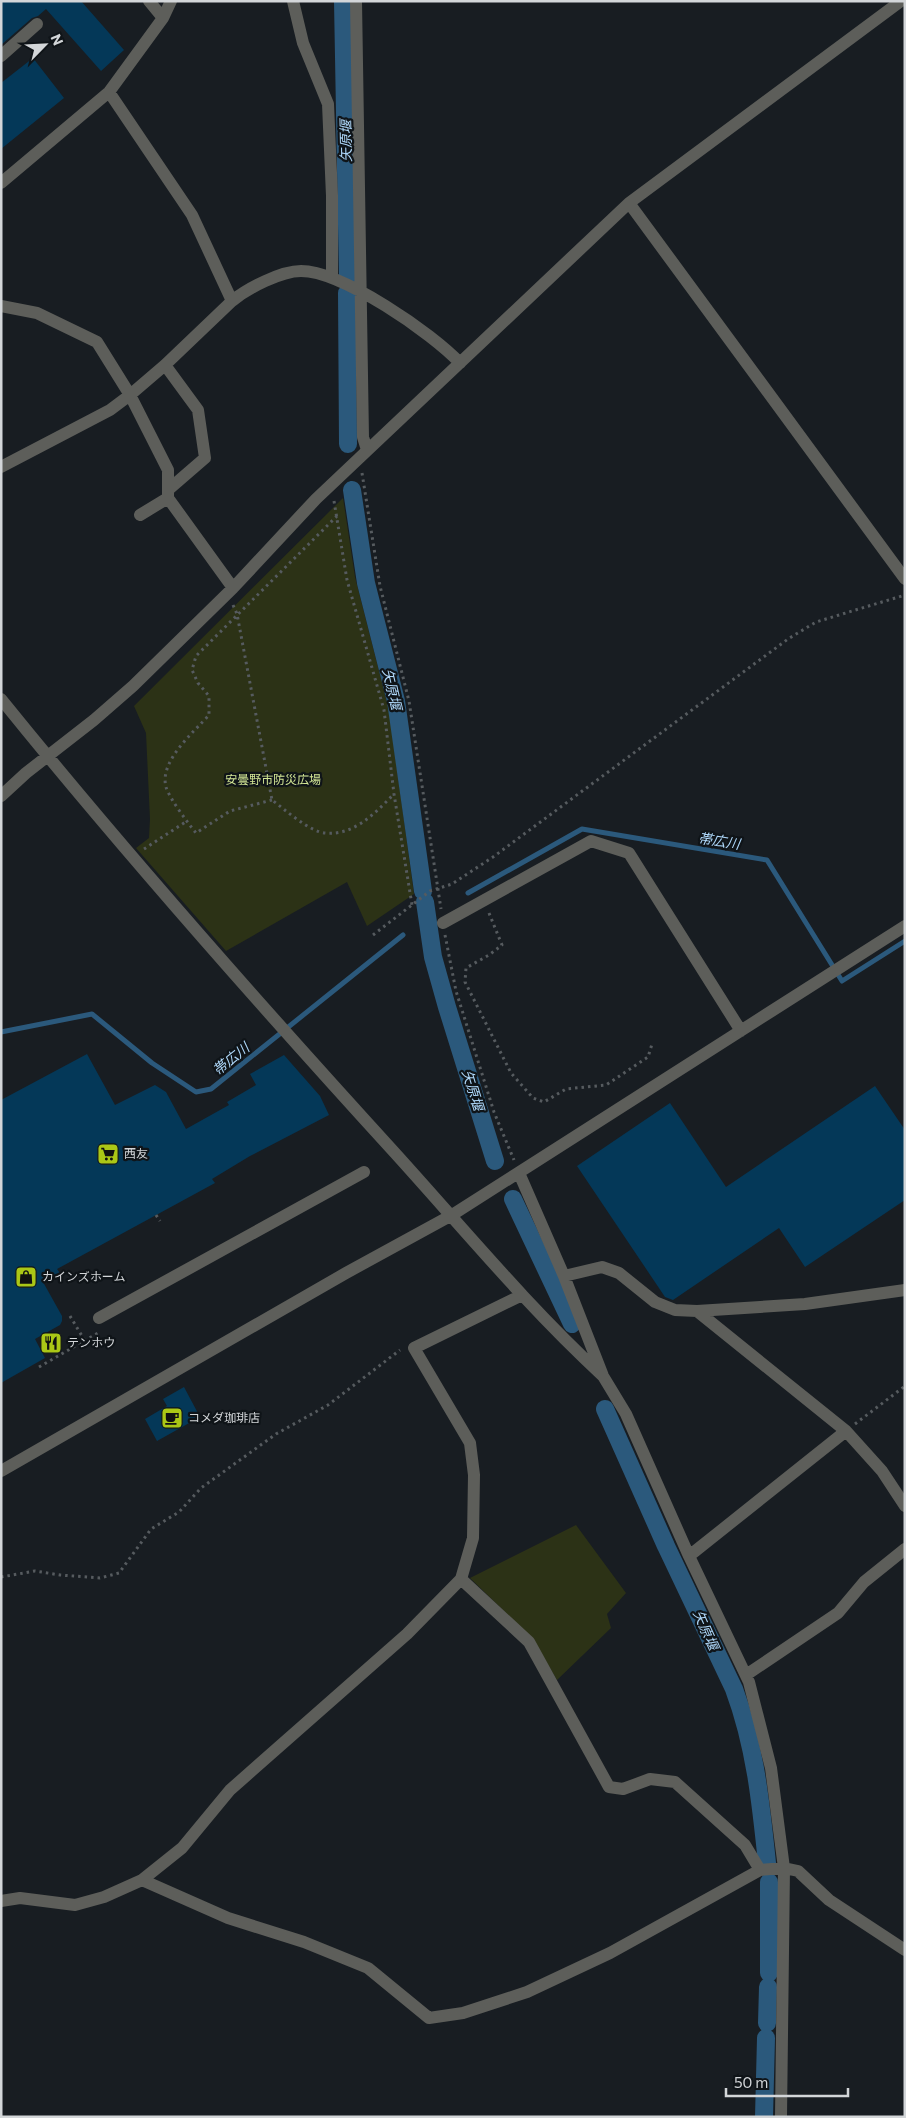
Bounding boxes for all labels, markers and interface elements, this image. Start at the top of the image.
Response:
north arrow [20,20,70,70]
text: N [47,31,67,48]
water label: 矢原堰 [337,117,354,162]
water label: 矢原堰 [379,667,406,714]
park label: 安曇野市防災広場 [225,772,321,786]
water label: 帯広川 [697,829,743,852]
water label: 帯広川 [209,1038,254,1078]
water label: 矢原堰 [459,1067,489,1115]
supermarket icon: 西友 [96,1142,120,1166]
place label: 西友 [124,1146,148,1160]
shop icon: カインズホーム [14,1265,38,1289]
place label: カインズホーム [42,1269,125,1283]
restaurant icon: テンホウ [39,1331,63,1355]
place label: テンホウ [67,1335,115,1349]
cafe icon: コメダ珈琲店 [160,1406,184,1430]
place label: コメダ珈琲店 [188,1410,260,1424]
water label: 矢原堰 [690,1607,724,1655]
scale bar [726,2066,848,2098]
text: 50 m [734,2073,768,2091]

